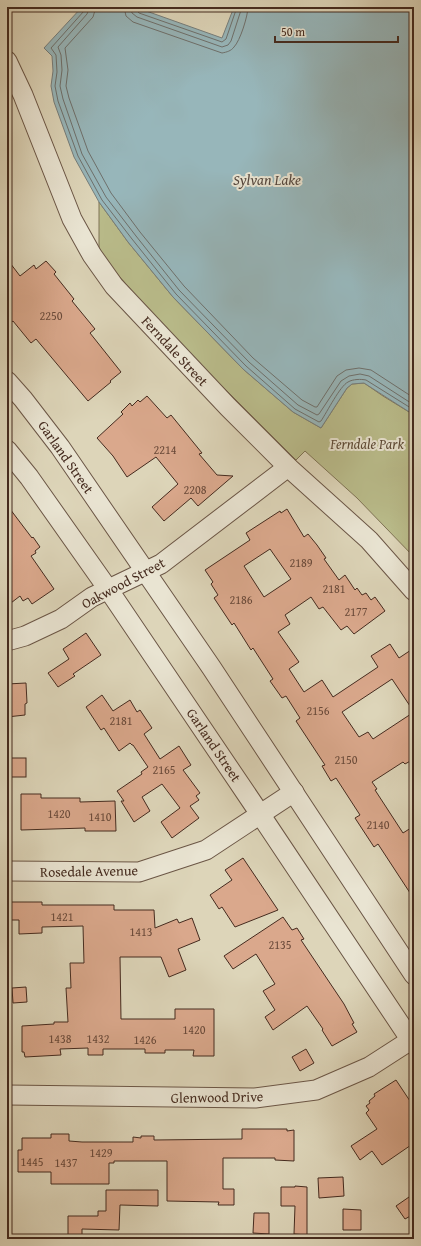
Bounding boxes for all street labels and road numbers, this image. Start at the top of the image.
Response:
street label: Ferndale Street [137,311,213,391]
street label: Garland Street [33,416,99,498]
street label: Oakwood Street [78,552,168,613]
street label: Garland Street [182,704,246,786]
street label: Rosedale Avenue [40,860,139,882]
street label: Glenwood Drive [171,1086,264,1108]

